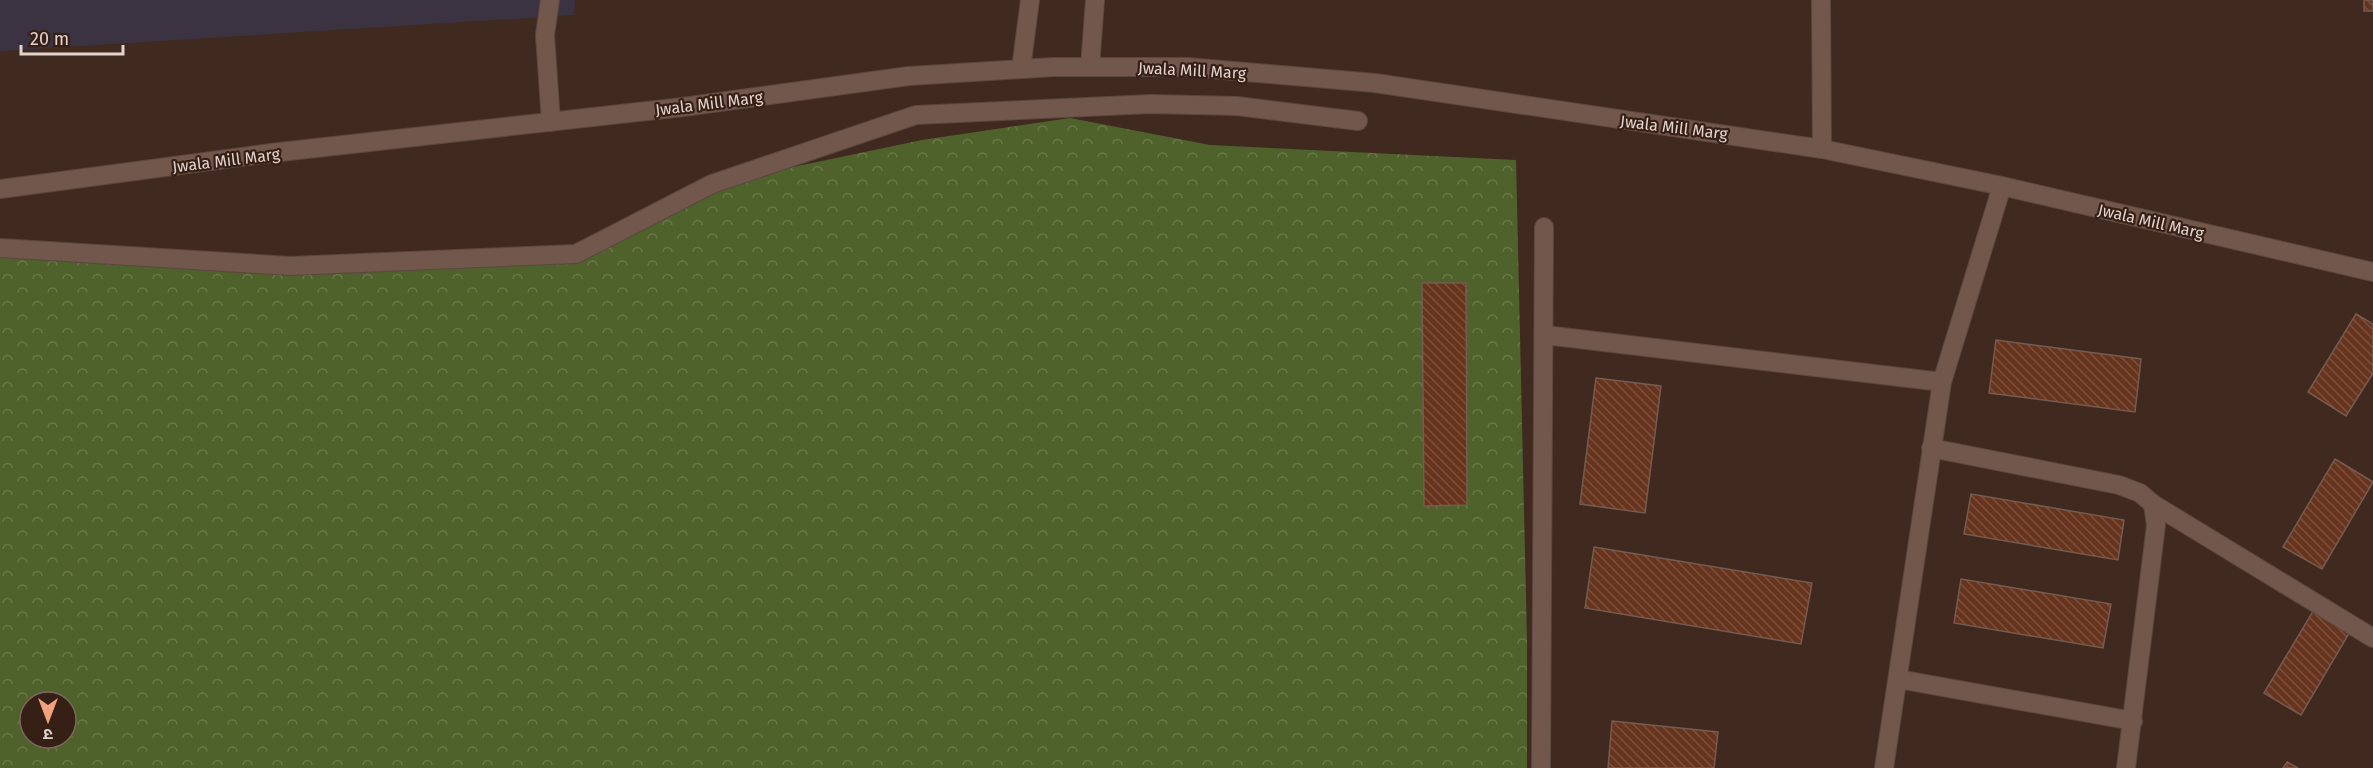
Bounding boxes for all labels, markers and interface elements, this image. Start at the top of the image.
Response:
scale bar [21,18,123,56]
text: 20 m [30,28,69,50]
street label: Jwala Mill Marg [1137,58,1247,83]
street label: Jwala Mill Marg [654,87,765,120]
street label: Jwala Mill Marg [1619,111,1729,144]
street label: Jwala Mill Marg [171,144,282,177]
street label: Jwala Mill Marg [2096,200,2206,243]
north arrow [18,690,78,750]
text: उ [43,725,53,744]

